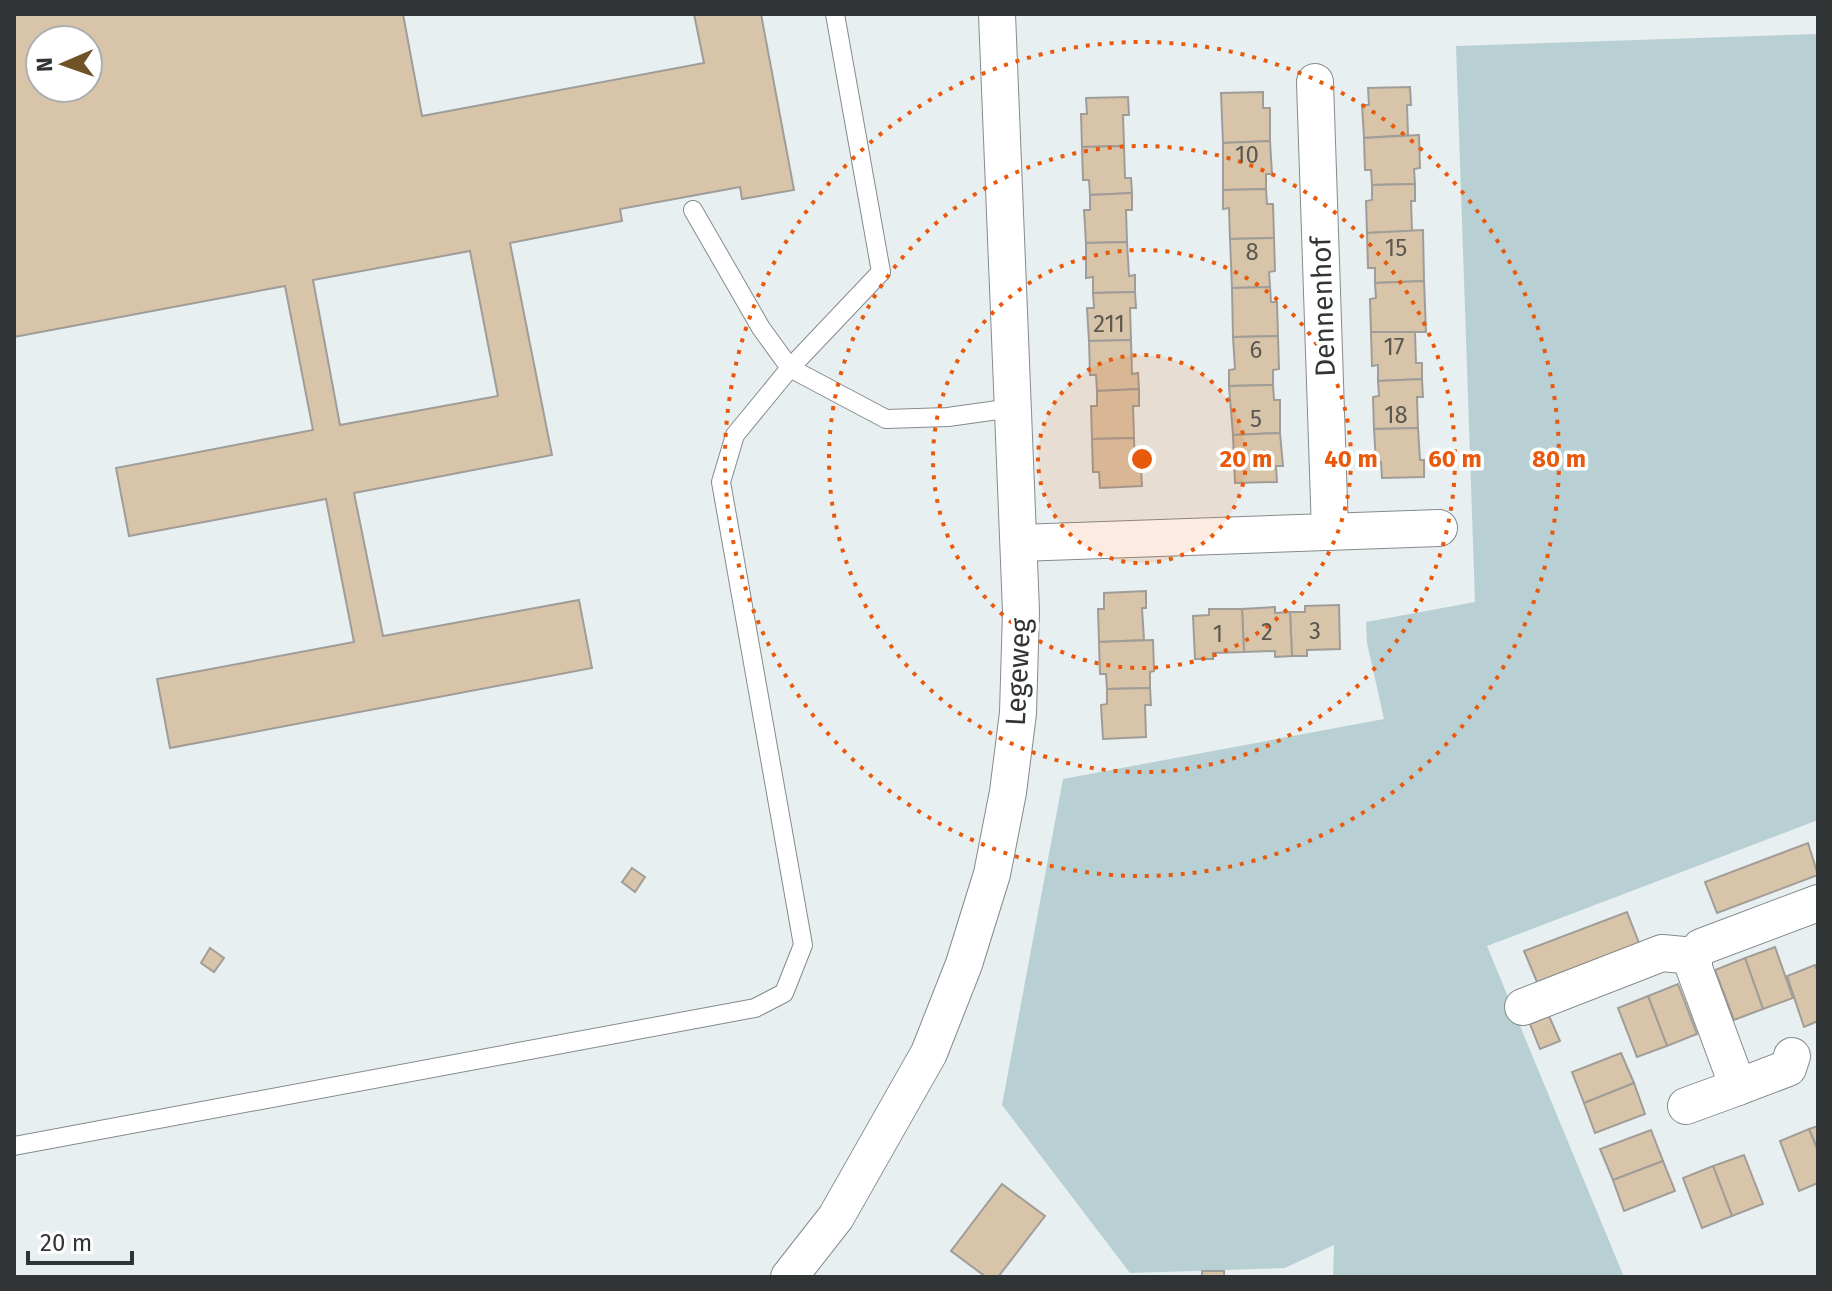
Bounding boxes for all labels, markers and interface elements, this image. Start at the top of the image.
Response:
north arrow [24,24,104,104]
text: N [31,57,58,72]
house number: 10 [1235,141,1259,169]
street label: Dennenhof [1304,234,1342,377]
house number: 15 [1385,234,1407,262]
house number: 8 [1245,238,1259,266]
house number: 211 [1093,310,1125,338]
house number: 17 [1383,333,1405,361]
house number: 6 [1250,336,1262,364]
house number: 18 [1384,401,1408,429]
house number: 5 [1250,405,1262,433]
centre of rings [1128,445,1156,473]
text: 20 m [1220,445,1272,473]
text: 40 m [1324,445,1378,473]
text: 60 m [1428,445,1482,473]
text: 80 m [1532,445,1586,473]
street label: Legeweg [999,617,1037,727]
house number: 3 [1309,617,1321,645]
house number: 2 [1261,618,1273,646]
house number: 1 [1213,620,1223,648]
scale bar [28,1215,132,1265]
text: 20 m [40,1229,92,1257]

